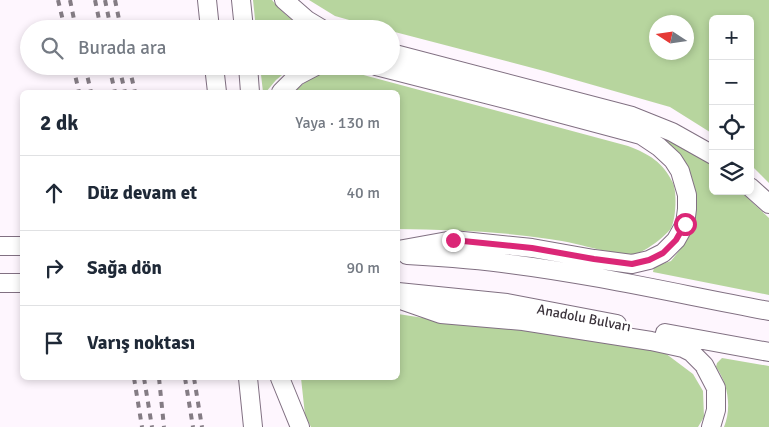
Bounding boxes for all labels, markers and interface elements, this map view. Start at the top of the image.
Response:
north arrow [649,15,694,60]
map controls [709,15,754,195]
button: + [709,15,754,60]
search box [20,20,400,75]
icon: search [38,34,66,62]
text: Burada ara [78,36,166,60]
button: − [709,60,754,105]
button: locate [709,105,754,150]
text: 2 dk [40,110,78,136]
text: Yaya · 130 m [295,113,380,133]
button: layers [709,150,754,195]
icon: ahead [40,179,68,207]
text: Düz devam et [87,181,197,205]
text: 40 m [346,183,380,203]
route start [674,213,697,236]
route end [442,229,465,252]
icon: right [40,254,68,282]
text: Sağa dön [87,256,162,280]
text: 90 m [346,258,380,278]
street label: Anadolu Bulvarı [536,301,632,335]
icon: arrive [40,329,68,357]
text: Varış noktası [87,331,195,355]

